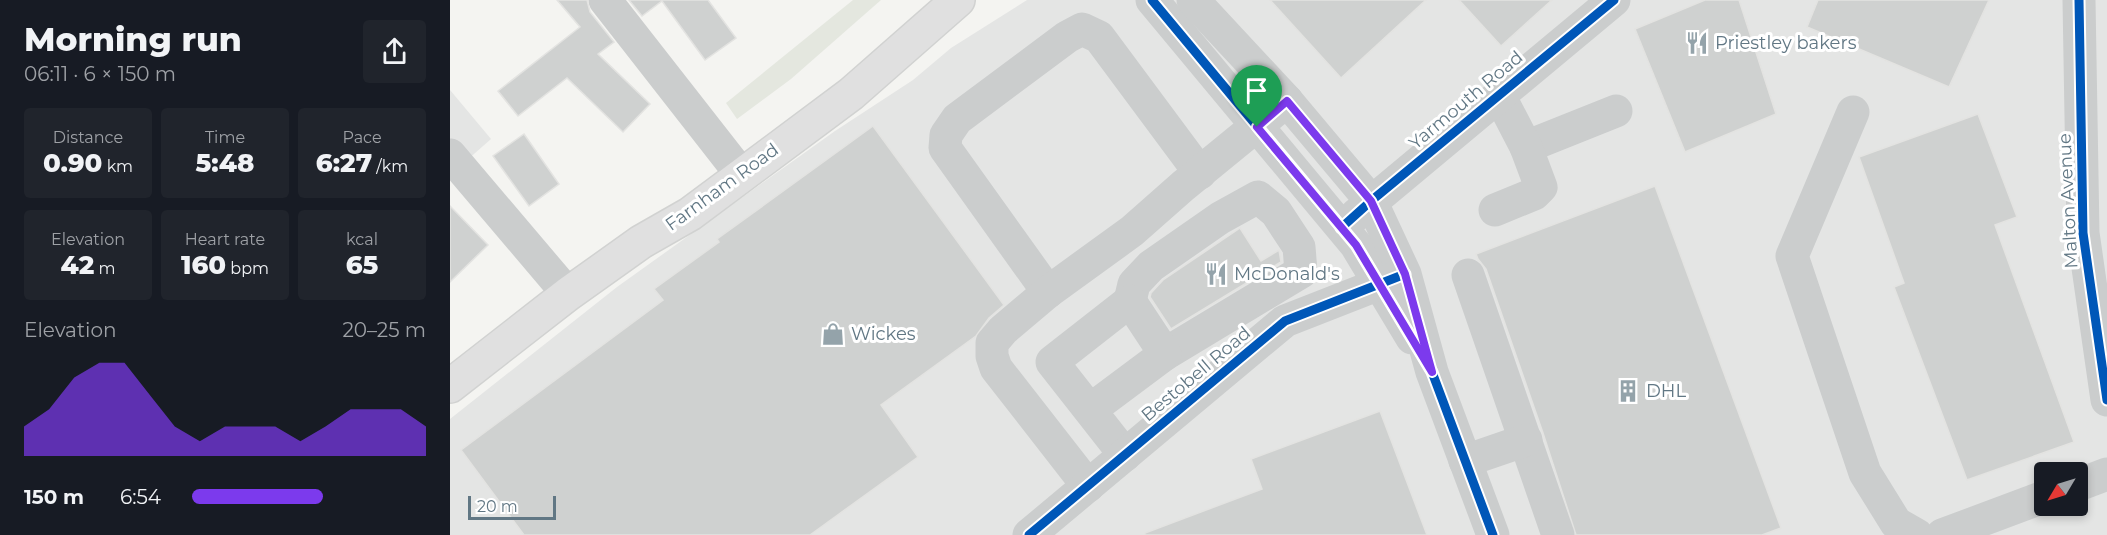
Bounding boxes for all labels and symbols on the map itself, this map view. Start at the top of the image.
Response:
restaurant icon: Priestley bakers [1684,30,1710,56]
place label: Priestley bakers [1715,32,1857,54]
street label: Yarmouth Road [1405,46,1527,154]
pin [1231,65,1282,127]
street label: Malton Avenue [2053,133,2083,269]
street label: Farnham Road [661,139,783,235]
restaurant icon: McDonald's [1203,261,1229,287]
place label: McDonald's [1234,263,1340,285]
shop icon: Wickes [820,321,846,347]
street label: Bestobell Road [1137,322,1255,426]
place label: Wickes [851,323,916,345]
building icon: DHL [1615,378,1641,404]
place label: DHL [1646,380,1687,402]
north arrow [2034,462,2088,516]
scale bar [468,493,556,520]

